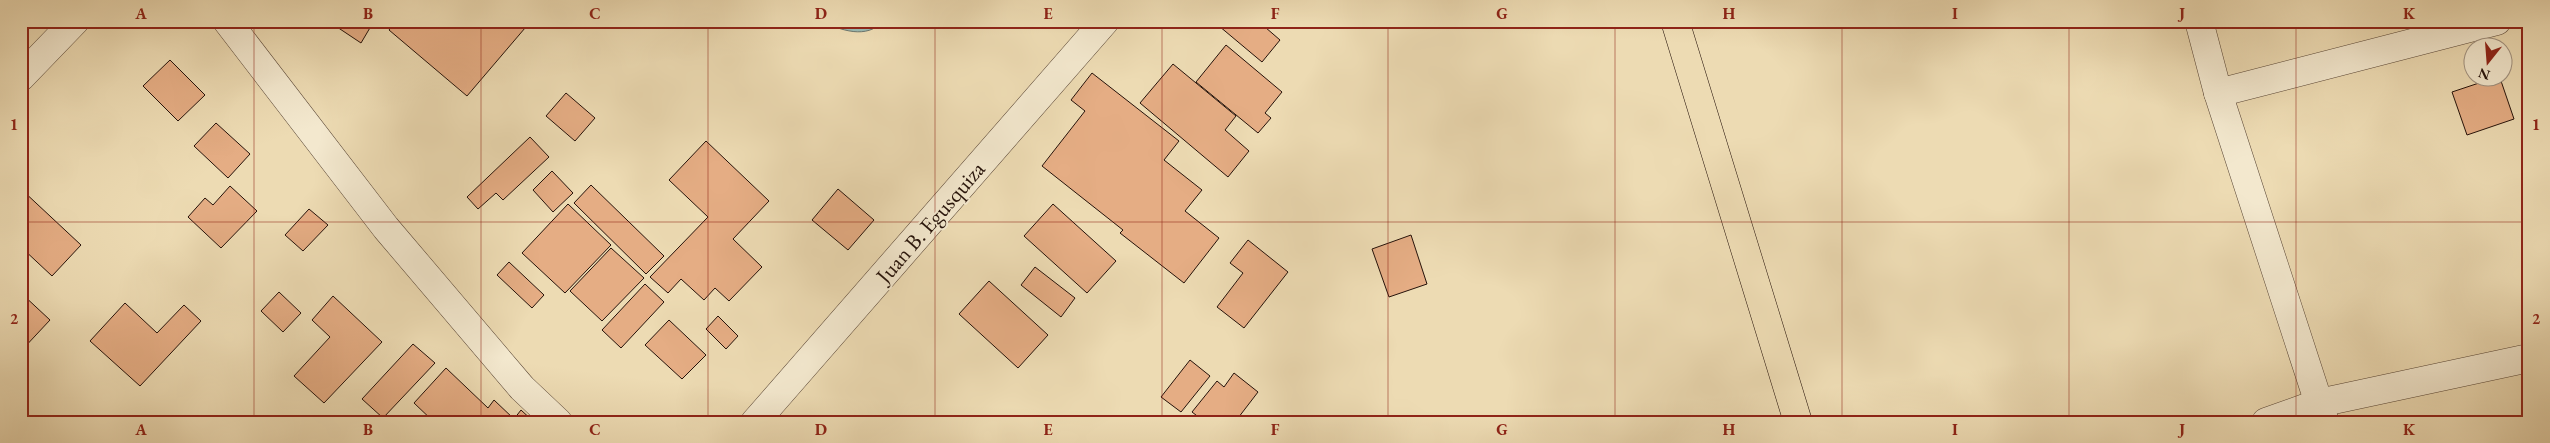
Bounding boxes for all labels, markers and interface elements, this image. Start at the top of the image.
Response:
text: A [134,3,147,24]
text: B [363,3,373,24]
text: C [589,3,601,24]
text: D [815,3,827,24]
text: E [1043,3,1053,24]
text: F [1271,3,1280,24]
text: G [1496,3,1508,24]
text: H [1723,3,1736,24]
text: I [1952,3,1958,24]
text: J [2177,3,2185,24]
text: K [2403,3,2416,24]
north arrow [2462,38,2512,88]
text: N [2476,64,2492,85]
text: 1 [10,114,18,135]
text: 1 [2532,114,2540,135]
street label: Juan B. Egusquiza [868,155,991,291]
text: 2 [10,308,19,329]
text: 2 [2532,308,2541,329]
text: A [134,419,147,440]
text: B [363,419,373,440]
text: C [589,419,601,440]
text: D [815,419,827,440]
text: E [1043,419,1053,440]
text: F [1271,419,1280,440]
text: G [1496,419,1508,440]
text: H [1723,419,1736,440]
text: I [1952,419,1958,440]
text: J [2177,419,2185,440]
text: K [2403,419,2416,440]

